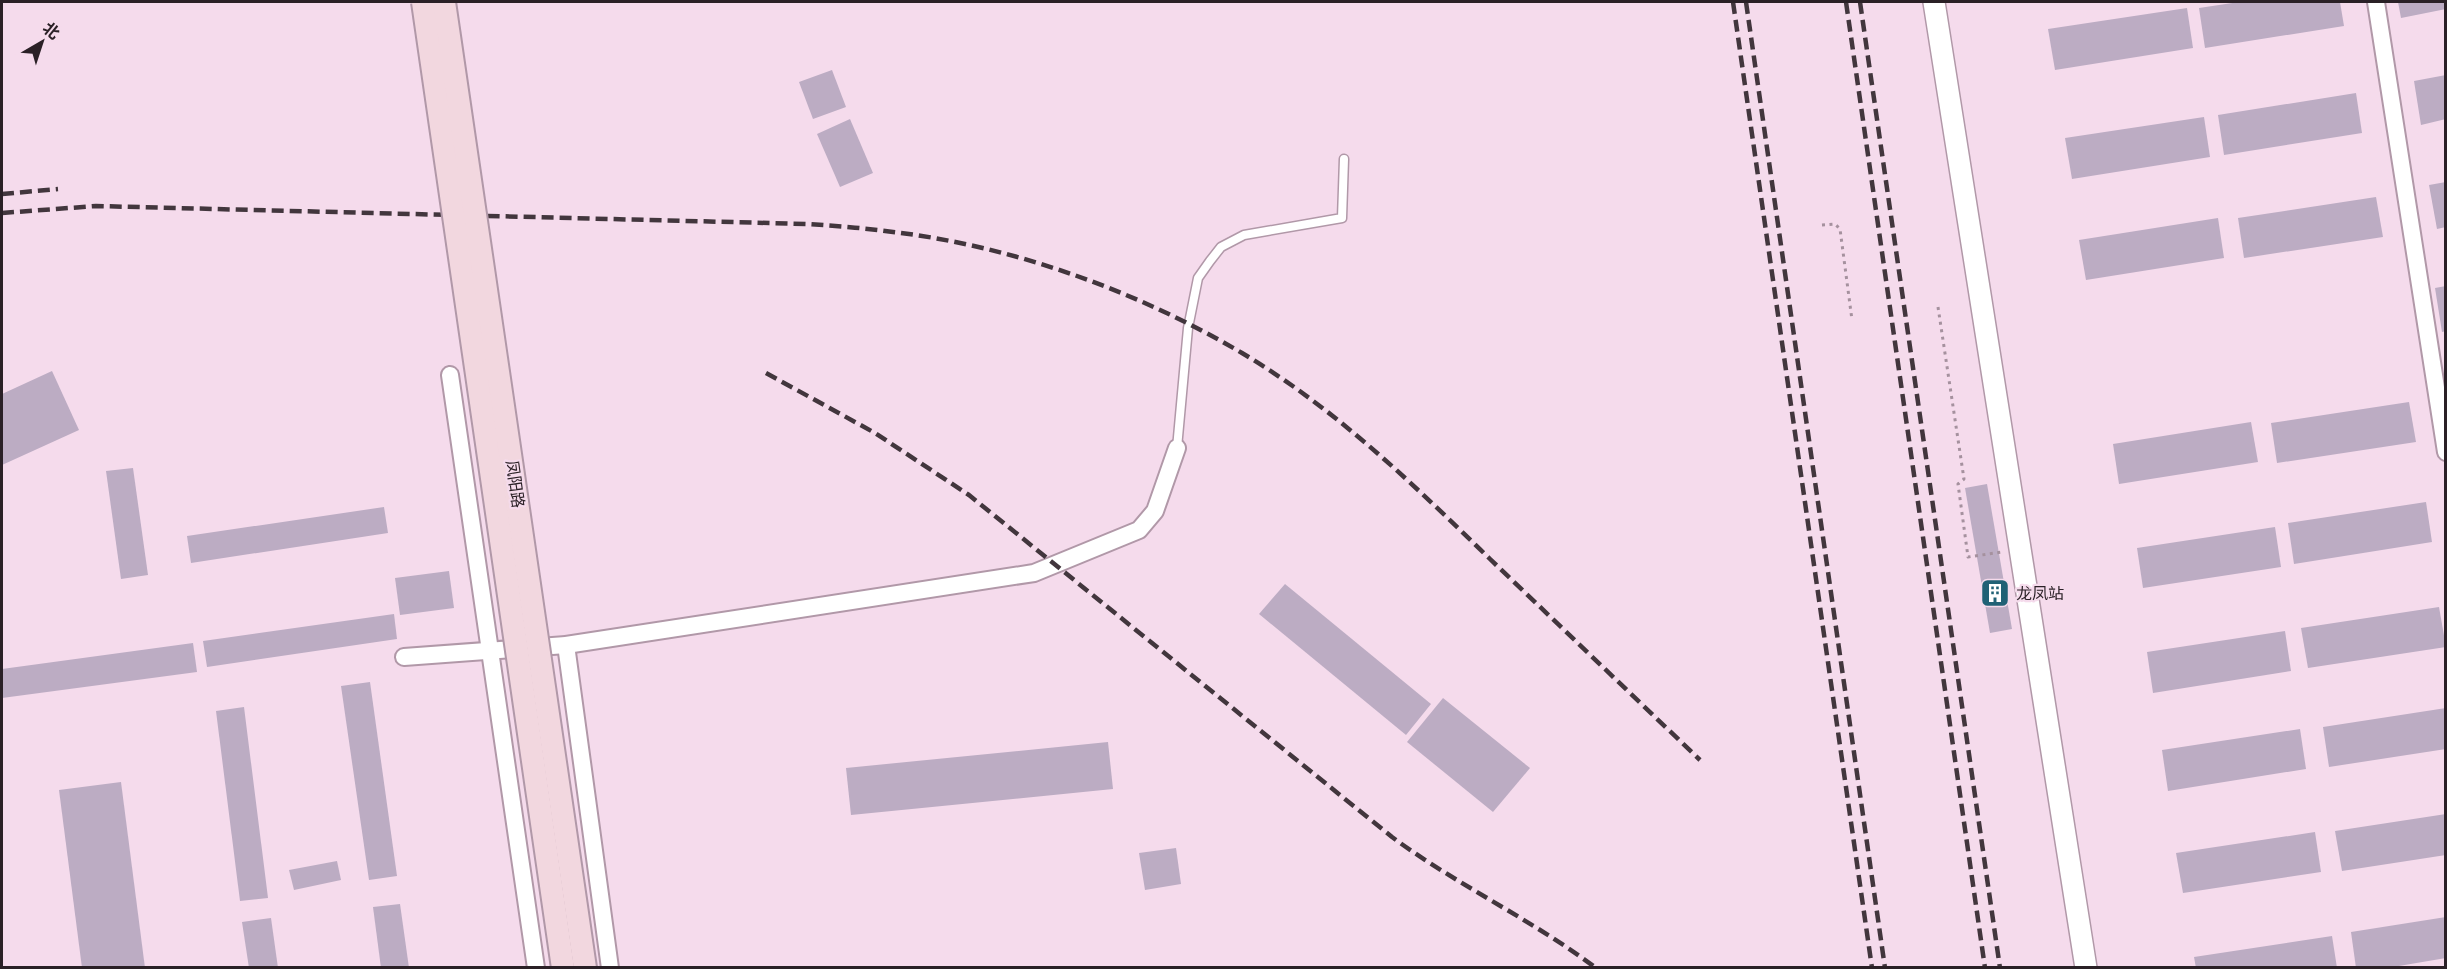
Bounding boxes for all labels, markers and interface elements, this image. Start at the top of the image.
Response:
north arrow [12,12,72,72]
text: 北 [39,18,63,43]
street label: 凤阳路 [502,459,528,509]
building icon: 龙凤站 [1979,577,2011,609]
place label: 龙凤站 [2016,584,2064,603]

